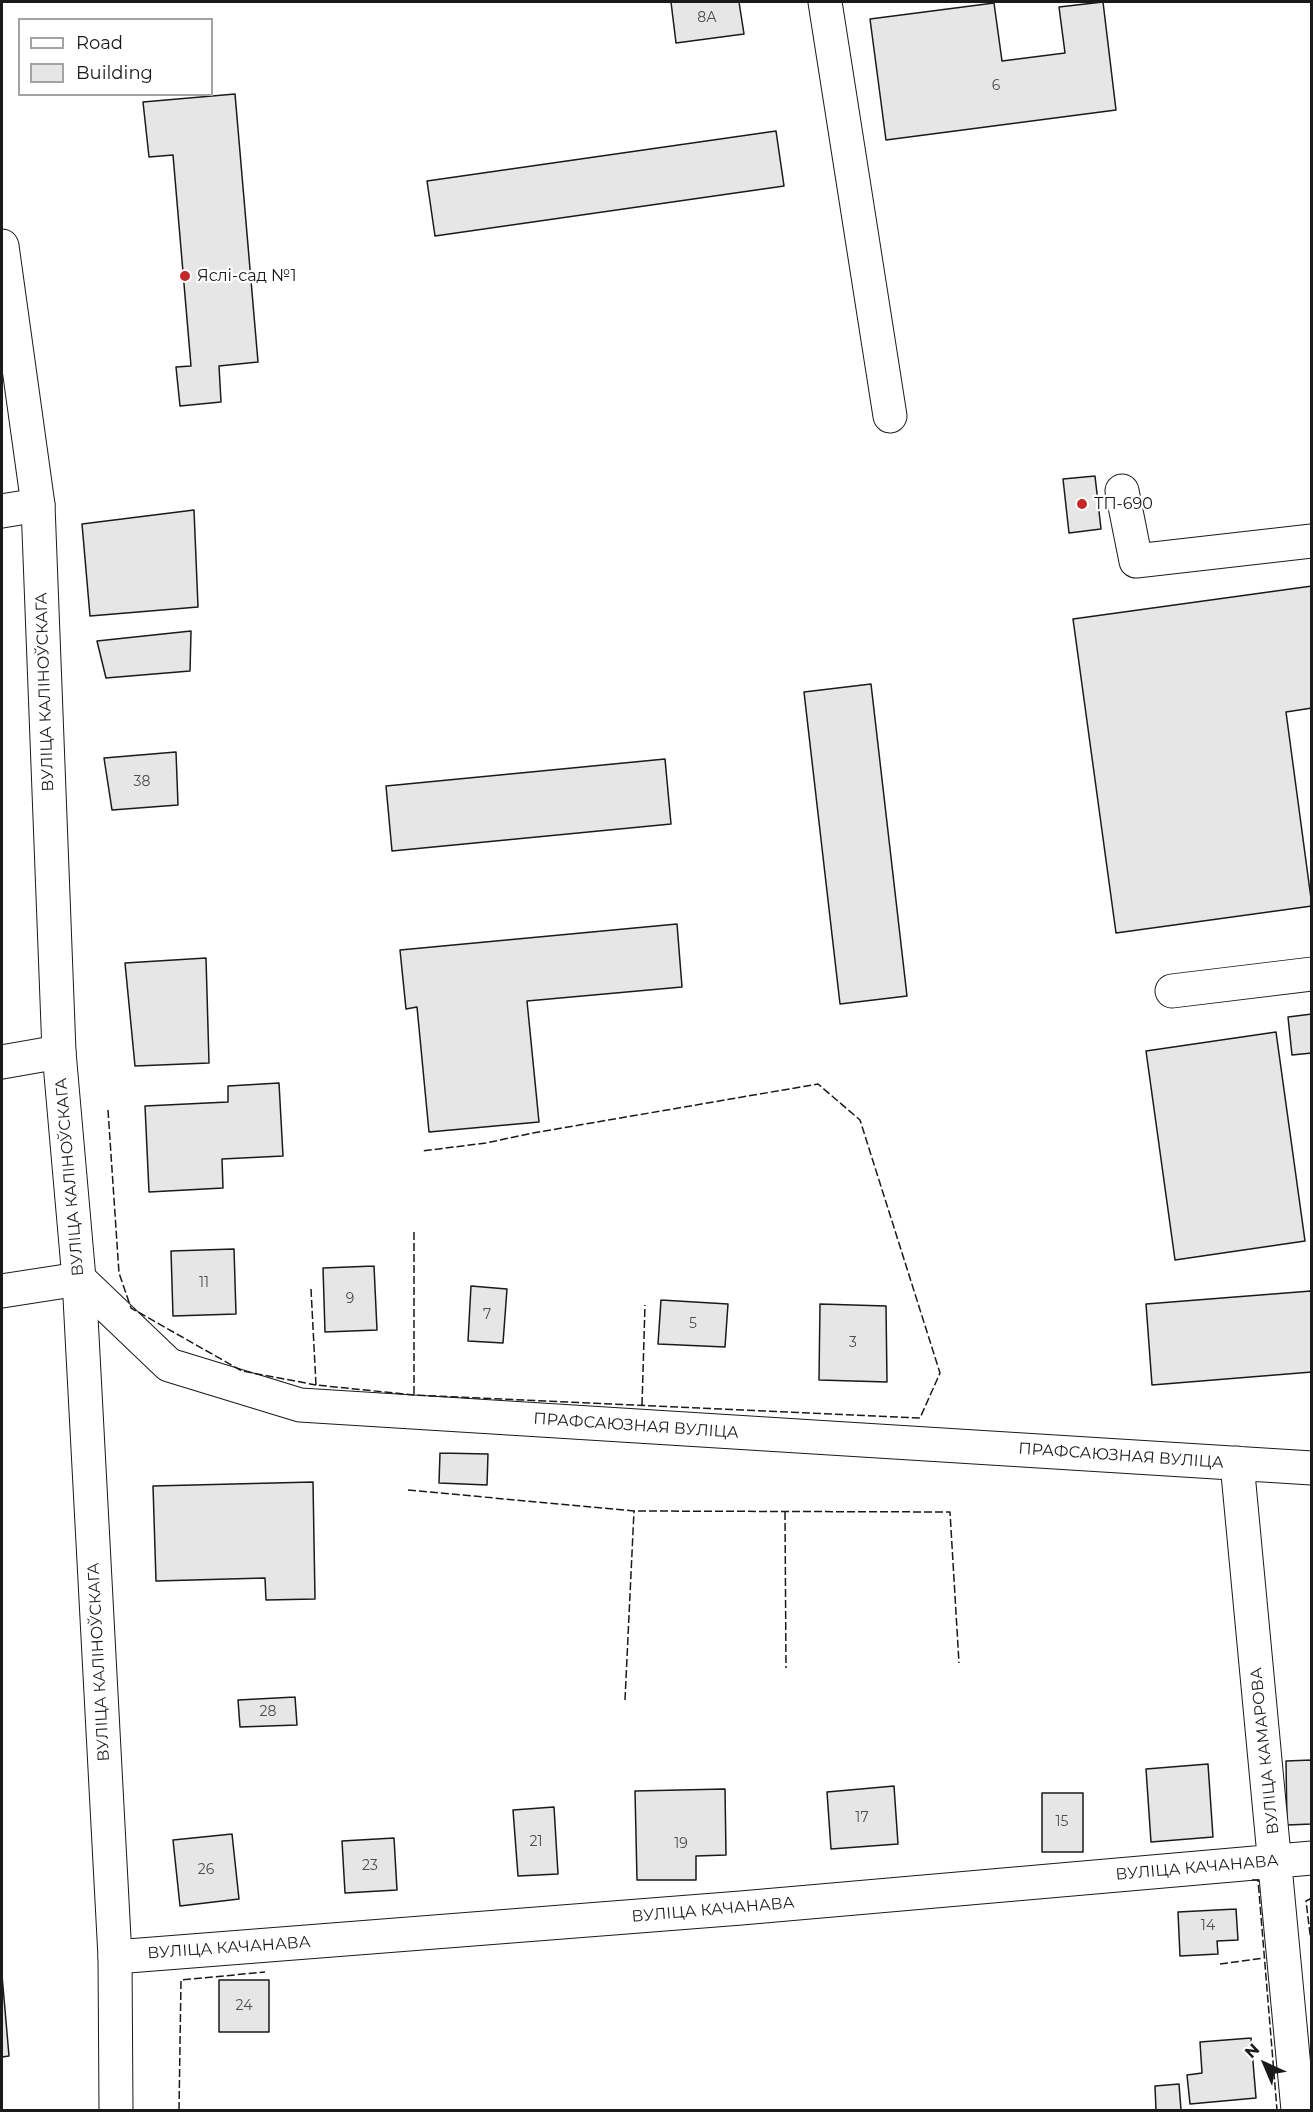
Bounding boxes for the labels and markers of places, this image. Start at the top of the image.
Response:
place label: Яслі-сад №1 [197,266,297,286]
marker: Яслі-сад №1 [178,269,192,283]
place label: ТП-690 [1094,494,1153,514]
marker: ТП-690 [1075,497,1089,511]

